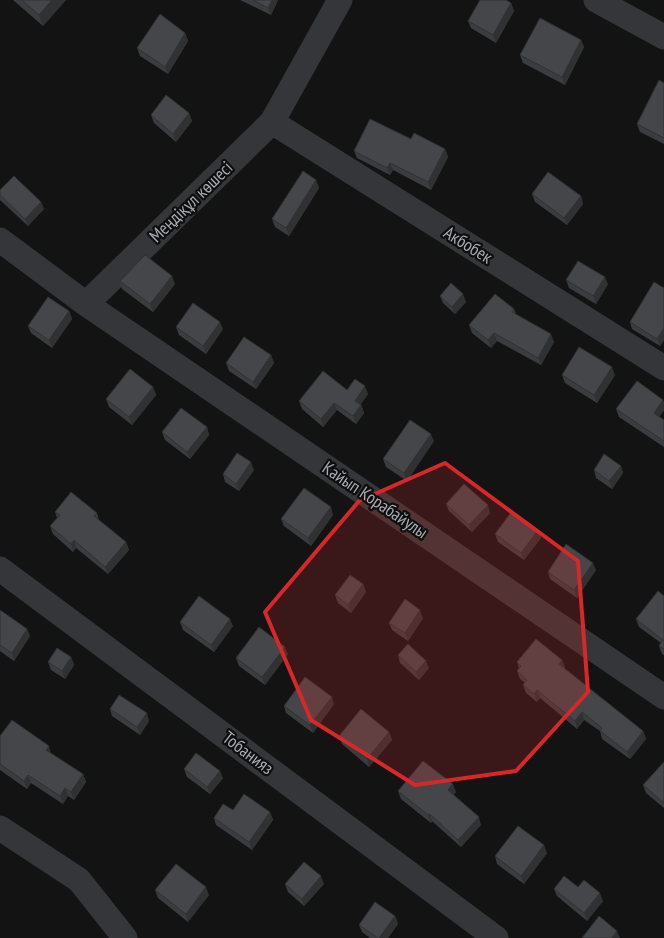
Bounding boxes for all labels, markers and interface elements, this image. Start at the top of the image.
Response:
street label: Меңдіқұл көшесі [144,156,237,247]
street label: Акбобек [440,221,497,268]
street label: Кайып Корабайулы [318,456,432,543]
street label: Тобанияз [218,726,278,779]

